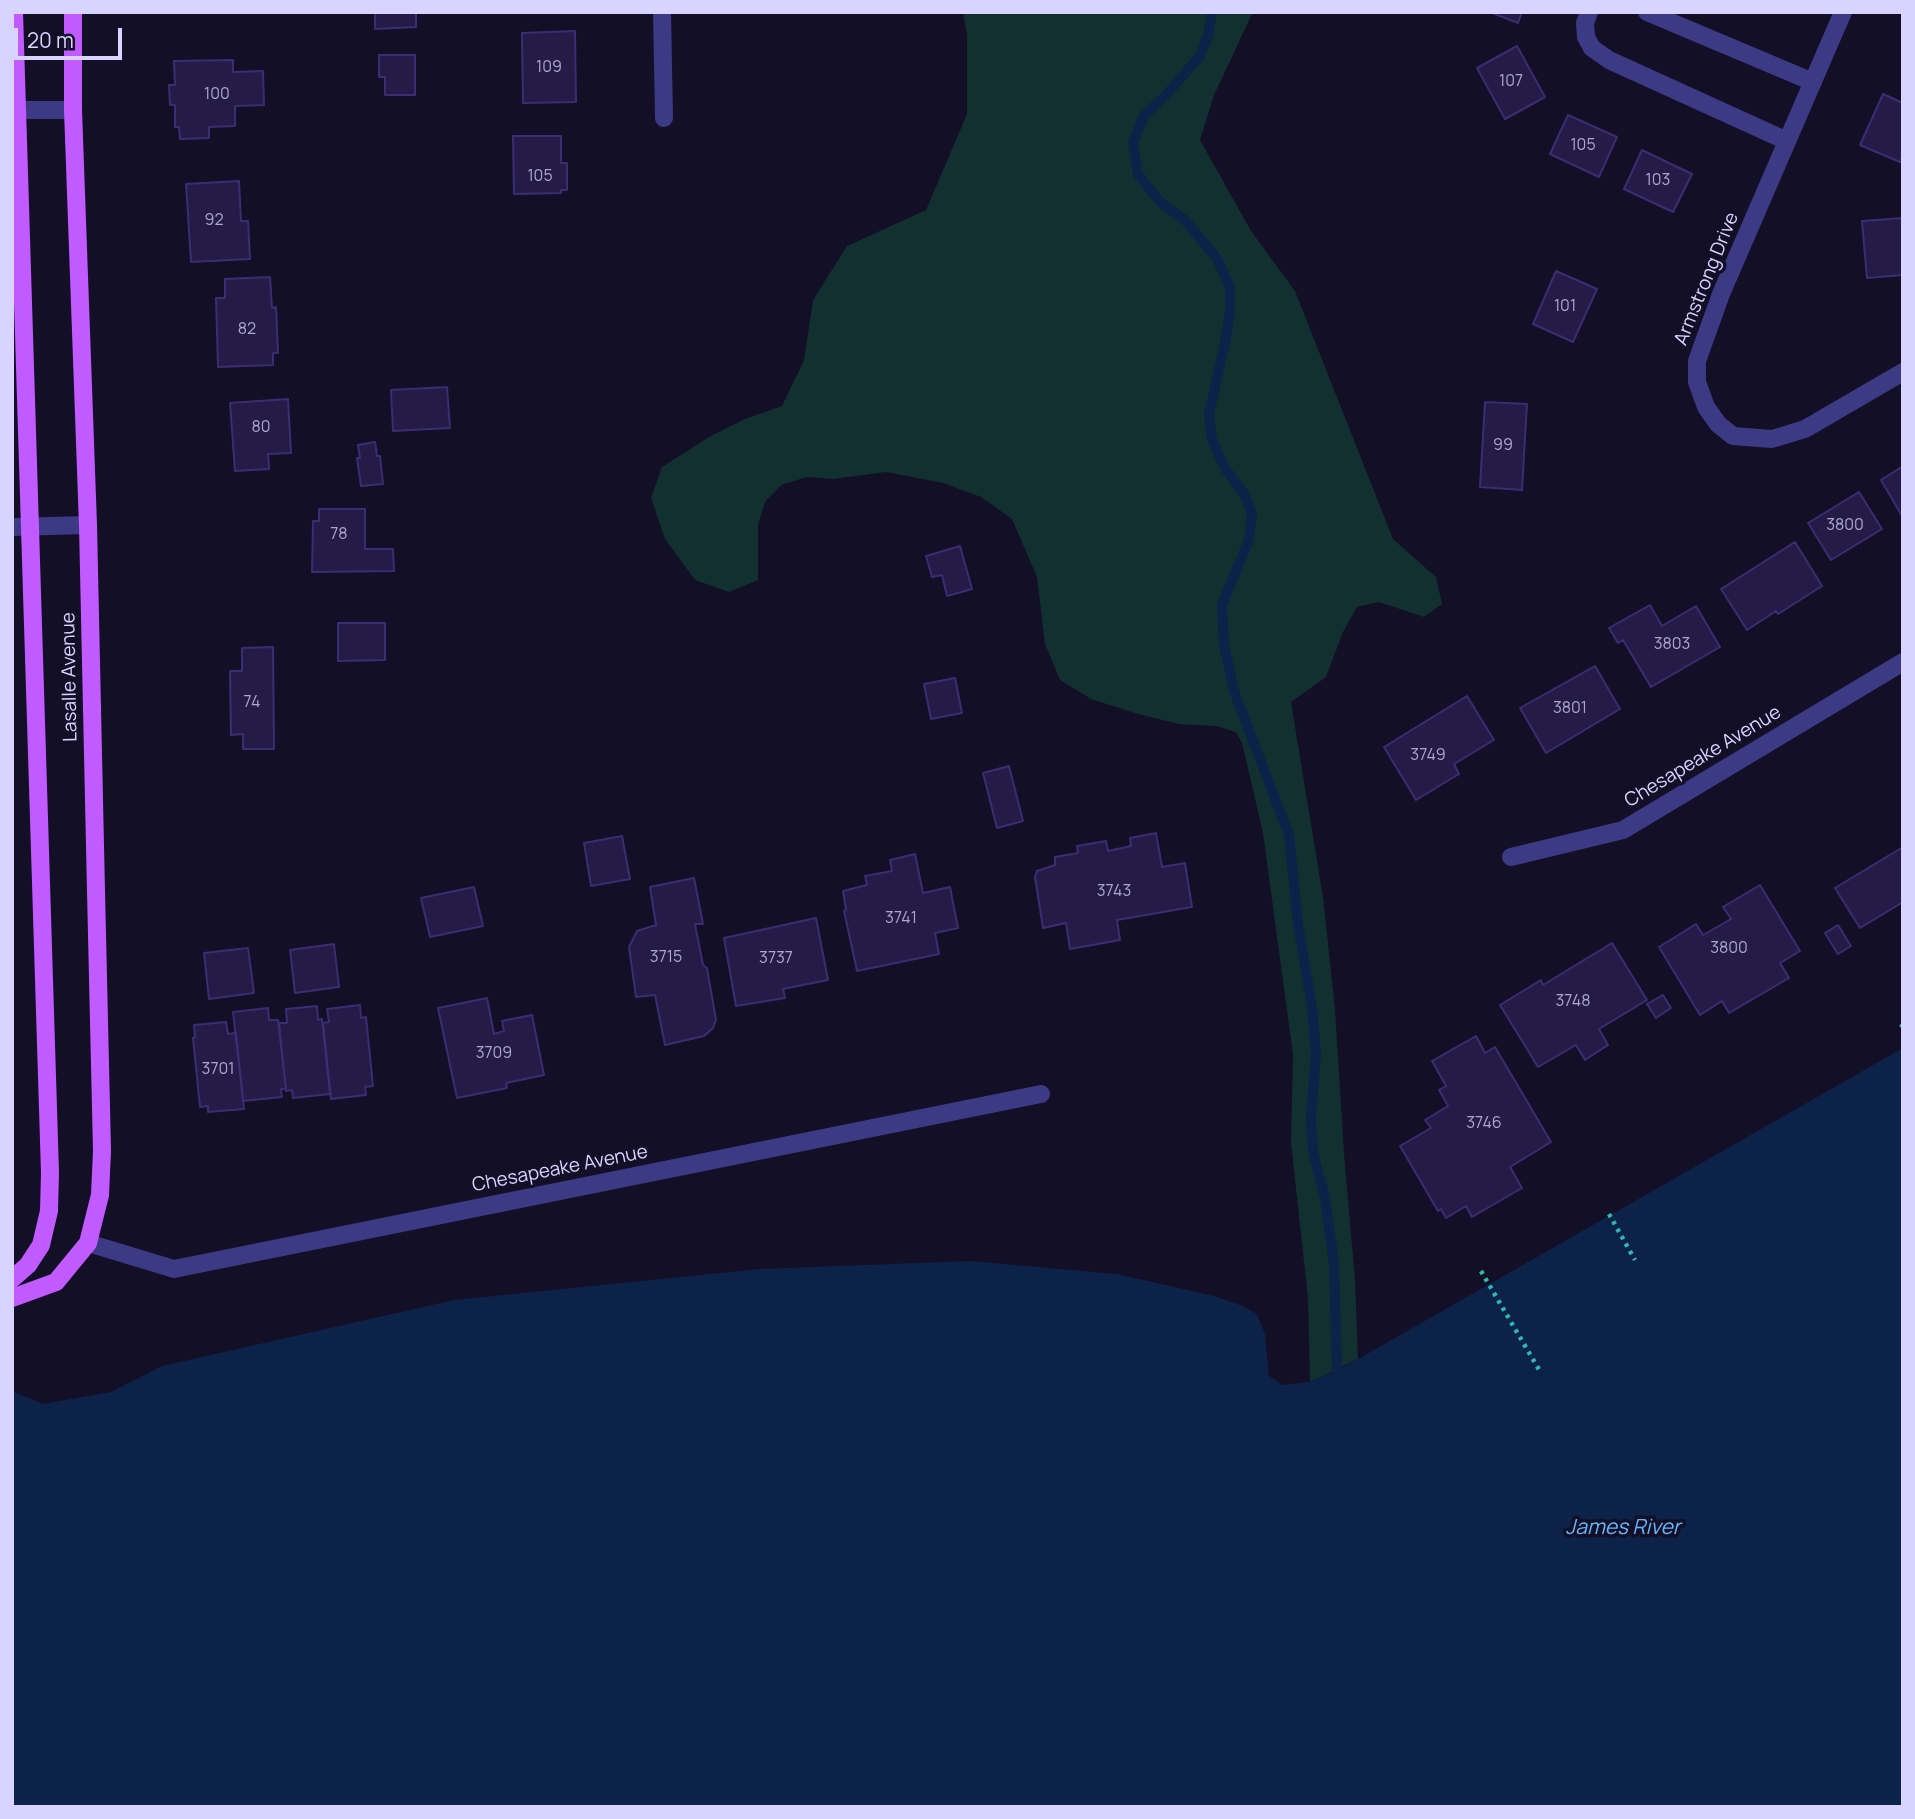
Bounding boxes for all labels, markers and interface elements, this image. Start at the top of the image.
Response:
scale bar [18,14,126,58]
text: 20 m [27,26,74,54]
house number: 109 [536,58,562,78]
house number: 107 [1499,72,1523,92]
house number: 100 [204,85,230,105]
house number: 105 [1570,136,1596,156]
house number: 105 [527,167,553,187]
house number: 103 [1646,171,1670,191]
street label: Armstrong Drive [1670,209,1744,349]
house number: 92 [204,211,224,231]
house number: 101 [1554,297,1576,317]
house number: 82 [238,320,256,340]
house number: 80 [251,418,271,438]
house number: 99 [1493,436,1513,456]
house number: 3800 [1826,516,1864,536]
house number: 78 [330,525,348,545]
street label: Lasalle Avenue [57,612,83,742]
house number: 3803 [1654,635,1690,655]
house number: 74 [244,693,260,713]
house number: 3801 [1553,699,1587,719]
street label: Chesapeake Avenue [1621,701,1785,813]
house number: 3749 [1410,746,1446,766]
house number: 3743 [1097,882,1131,902]
house number: 3741 [885,909,917,929]
house number: 3800 [1710,939,1748,959]
house number: 3715 [650,948,682,968]
house number: 3737 [759,949,793,969]
house number: 3748 [1556,992,1590,1012]
house number: 3709 [476,1044,512,1064]
house number: 3701 [202,1060,234,1080]
house number: 3746 [1466,1114,1502,1134]
street label: Chesapeake Avenue [470,1141,650,1197]
water label: James River [1566,1515,1680,1541]

